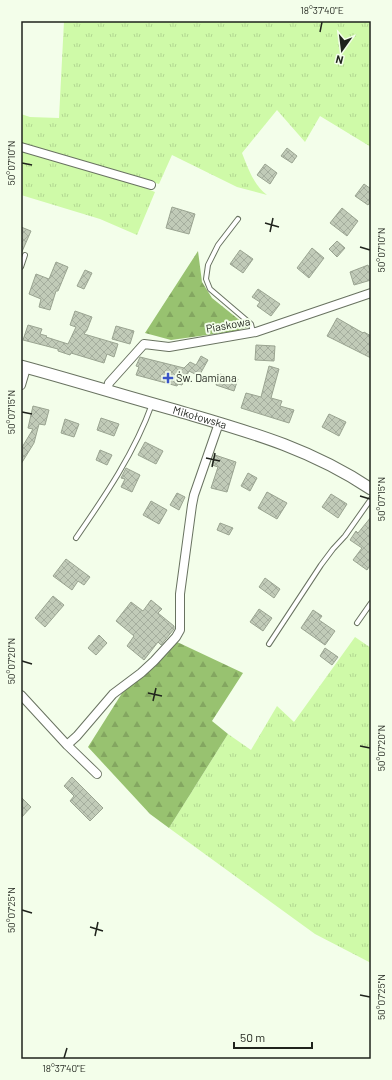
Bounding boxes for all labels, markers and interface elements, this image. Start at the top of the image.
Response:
text: 18°37'40"E [300,4,344,16]
north arrow [322,30,362,70]
text: N [334,53,345,67]
text: 50°07'10"N [5,141,17,185]
text: 50°07'10"N [375,228,387,272]
street label: Piaskowa [205,314,251,335]
place label: Św. Damiana [176,371,237,384]
marker: Św. Damiana [163,373,173,383]
text: 50°07'15"N [5,390,17,434]
street label: Mikołowska [172,403,228,431]
text: 50°07'15"N [375,477,387,521]
text: 50°07'20"N [5,638,17,684]
text: 50°07'20"N [375,725,387,771]
text: 50°07'25"N [5,887,17,933]
text: 50°07'25"N [375,974,387,1020]
scale bar [234,1024,312,1050]
text: 50 m [240,1030,265,1044]
text: 18°37'40"E [42,1062,86,1074]

